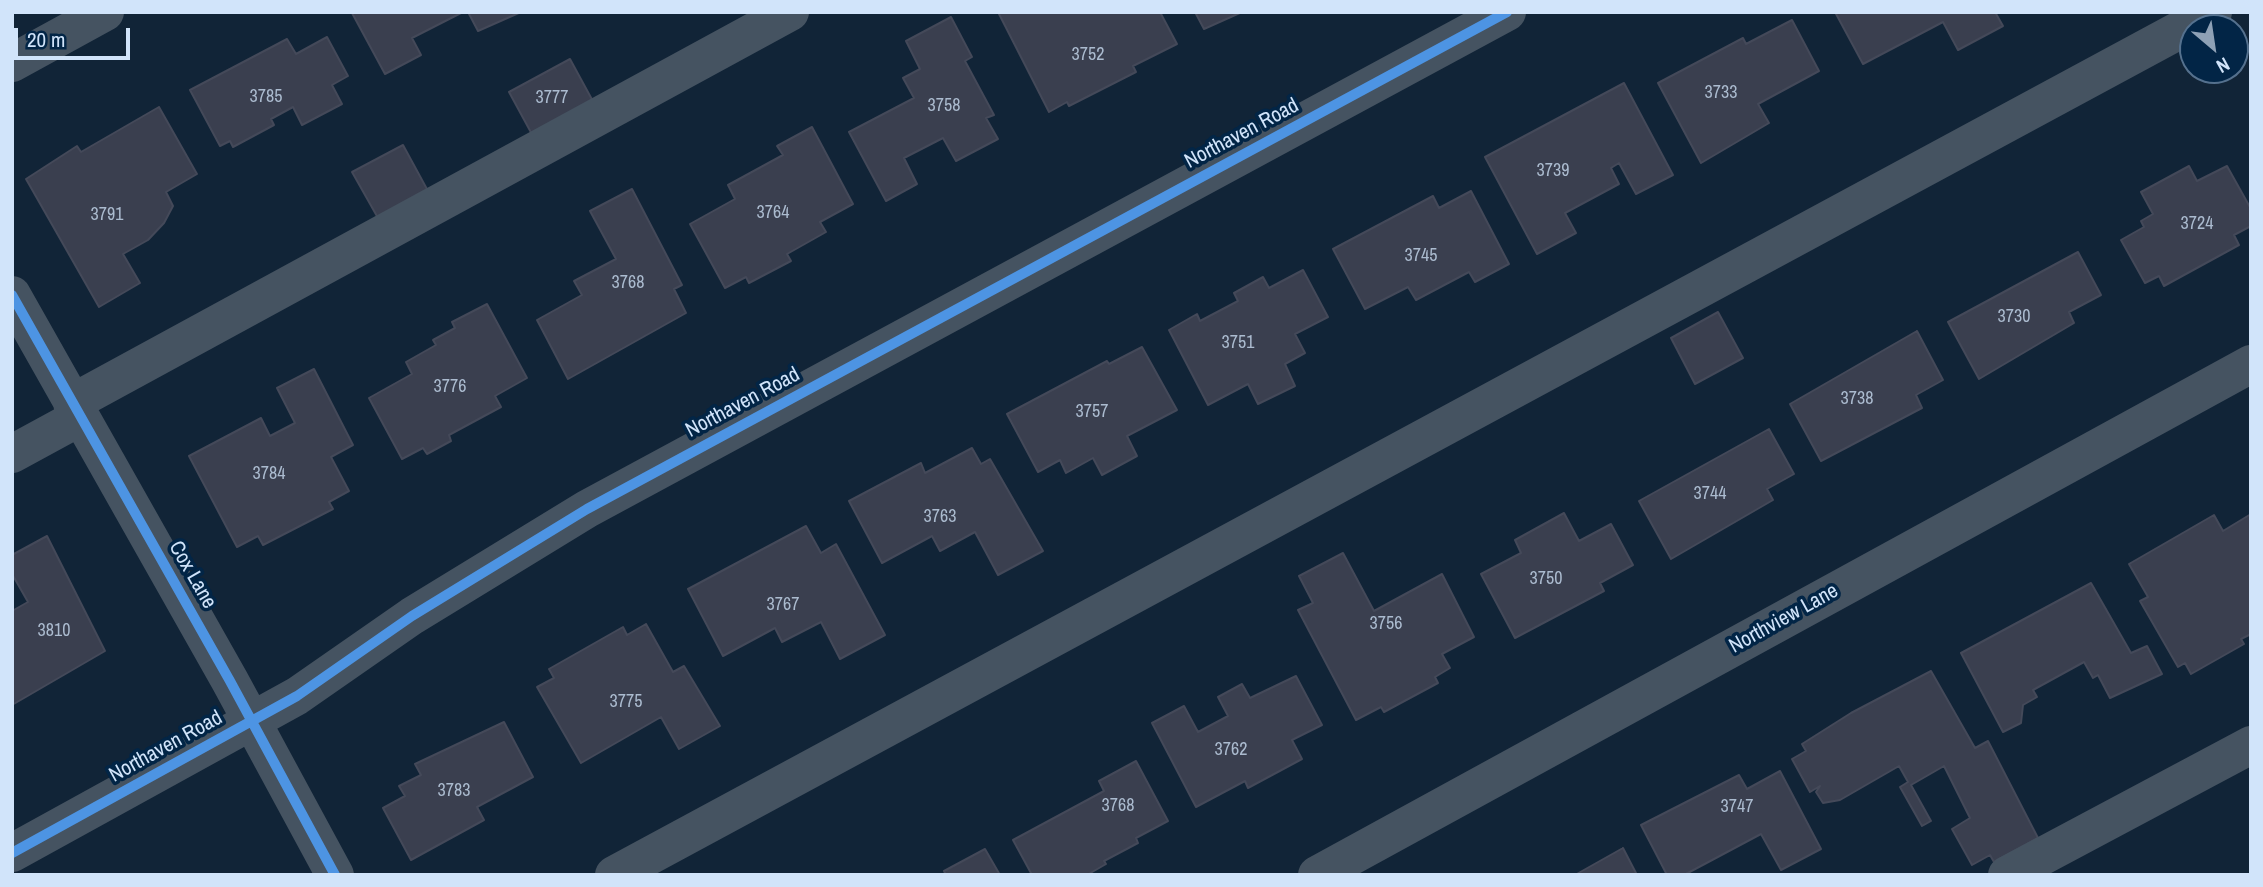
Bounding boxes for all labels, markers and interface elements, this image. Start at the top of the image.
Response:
scale bar [18,14,133,58]
north arrow [2179,14,2249,84]
text: 20 m [27,25,65,54]
house number: 3752 [1072,44,1104,66]
text: N [2212,52,2234,80]
house number: 3733 [1705,82,1737,104]
house number: 3785 [250,86,282,108]
house number: 3777 [536,87,568,109]
street label: Northaven Road [1181,93,1303,175]
house number: 3758 [928,95,960,117]
house number: 3739 [1537,160,1569,182]
house number: 3764 [757,202,789,224]
house number: 3791 [91,204,123,226]
house number: 3724 [2181,213,2213,235]
house number: 3745 [1405,245,1437,267]
house number: 3768 [612,272,644,294]
house number: 3730 [1998,306,2030,328]
house number: 3751 [1222,332,1254,354]
street label: Northaven Road [682,362,804,444]
house number: 3776 [434,376,466,398]
house number: 3738 [1841,388,1873,410]
house number: 3757 [1076,401,1108,423]
house number: 3784 [253,463,285,485]
house number: 3744 [1694,483,1726,505]
house number: 3763 [924,506,956,528]
street label: Cox Lane [163,537,221,613]
house number: 3750 [1530,568,1562,590]
street label: Northview Lane [1725,579,1843,659]
house number: 3767 [767,594,799,616]
house number: 3756 [1370,613,1402,635]
house number: 3810 [38,620,70,642]
house number: 3775 [610,691,642,713]
street label: Northaven Road [105,706,227,788]
house number: 3762 [1215,739,1247,761]
house number: 3783 [438,780,470,802]
house number: 3768 [1102,795,1134,817]
house number: 3747 [1721,796,1753,818]

